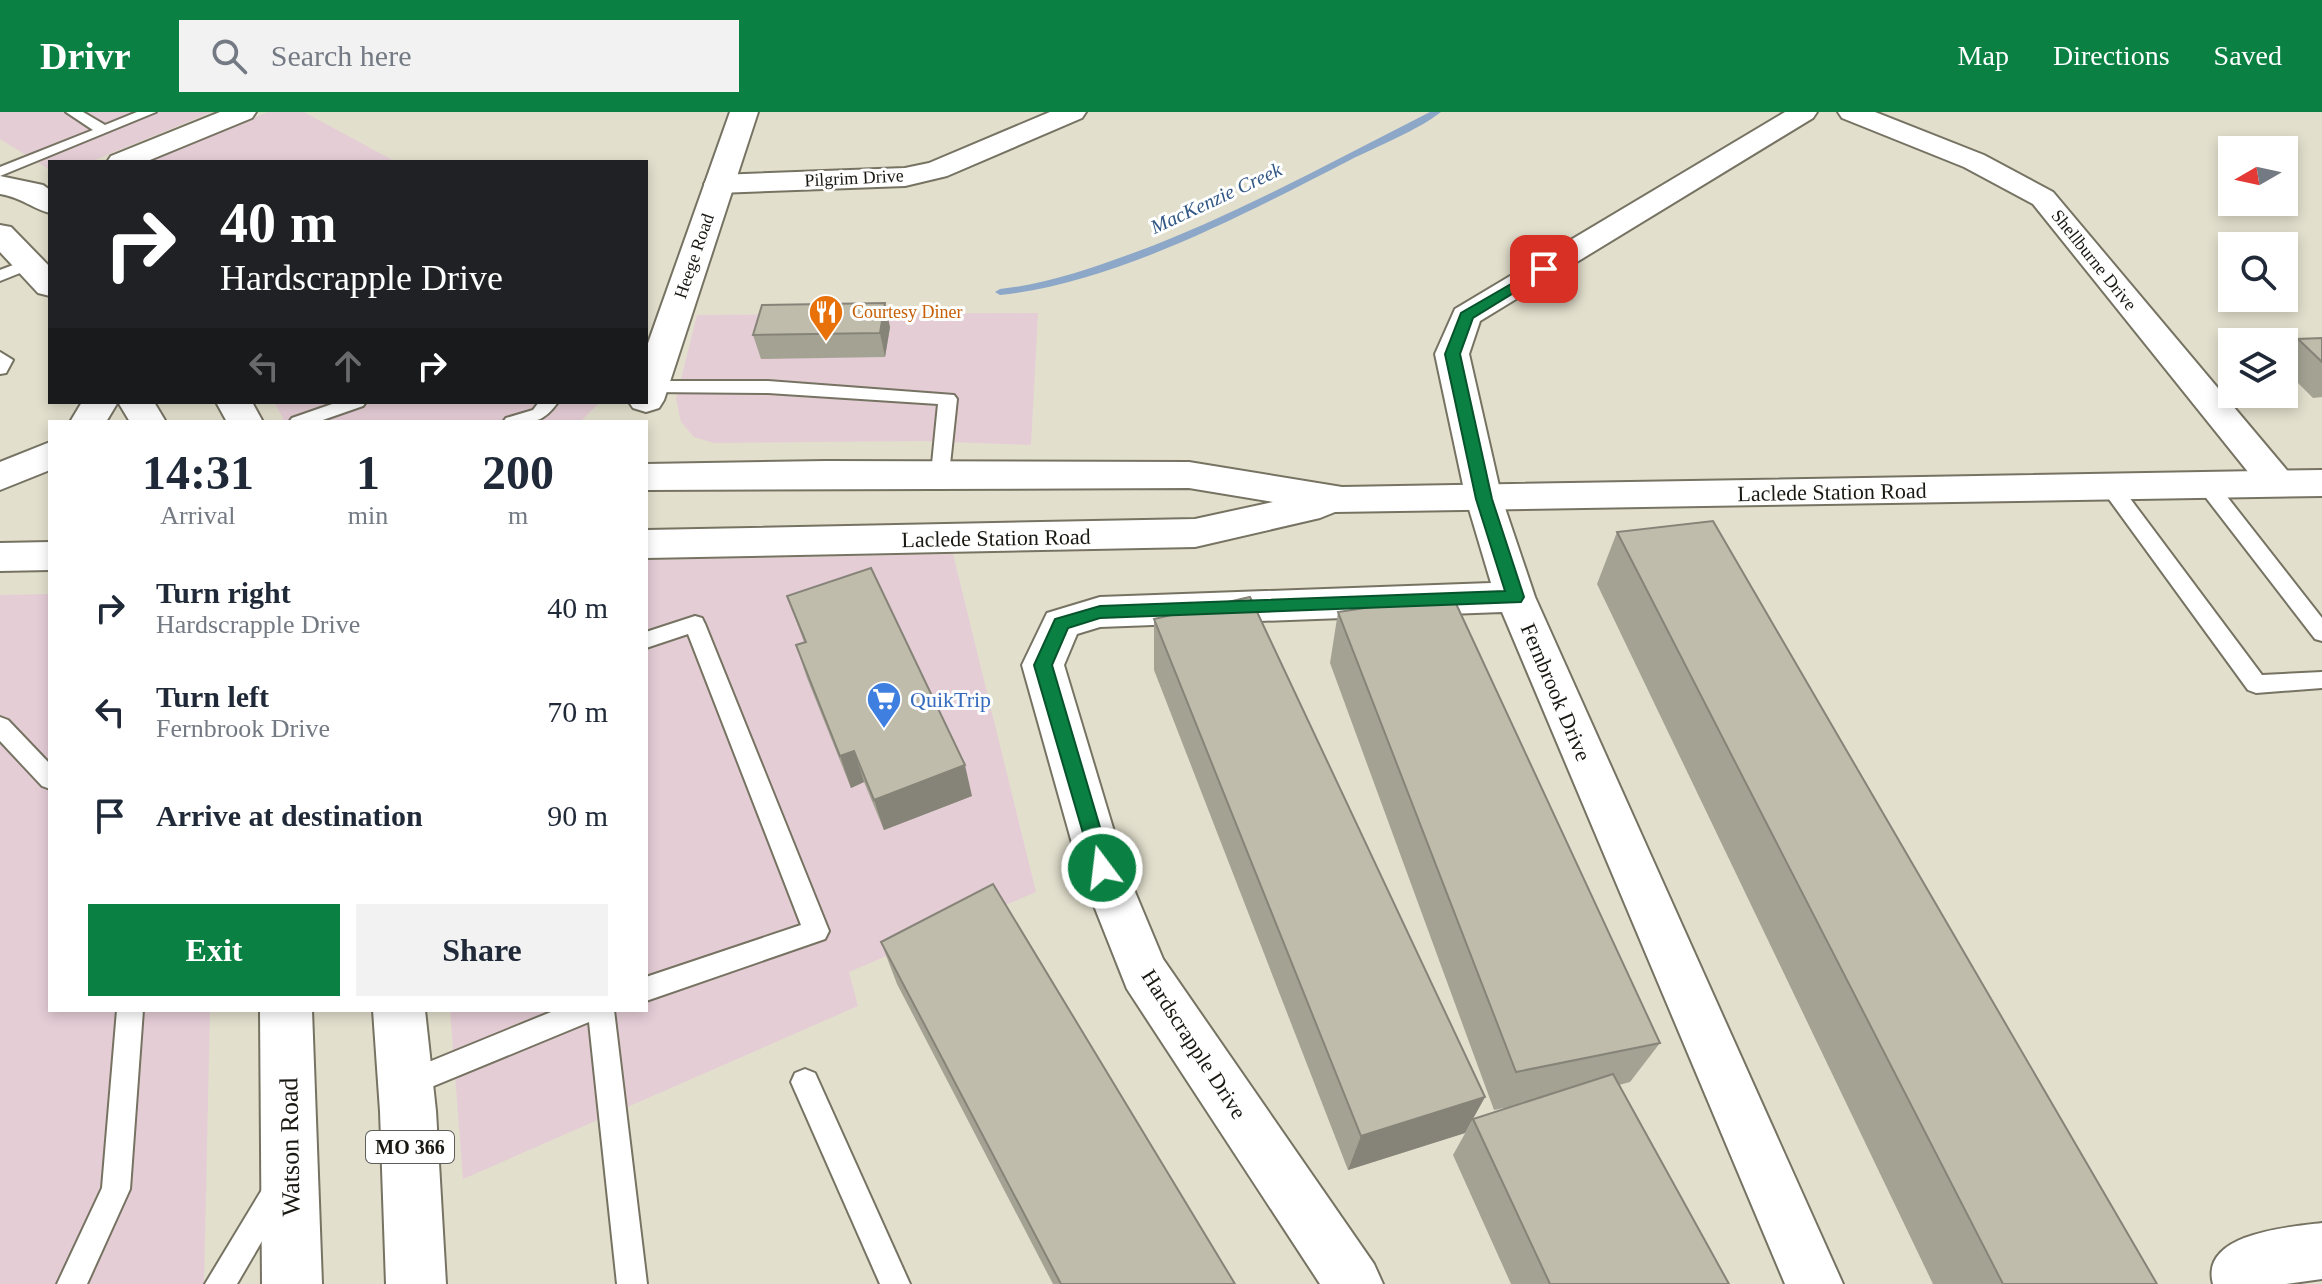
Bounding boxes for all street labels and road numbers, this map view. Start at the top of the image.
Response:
street label: Pilgrim Drive [804,165,904,191]
street label: Shellburne Drive [2047,206,2141,314]
street label: Heege Road [670,211,718,301]
street label: Laclede Station Road [1737,478,1927,506]
street label: Laclede Station Road [901,524,1091,552]
street label: Fernbrook Drive [1516,619,1596,765]
street label: Hardscrapple Drive [1136,965,1252,1123]
street label: Watson Road [274,1077,306,1217]
road number: MO 366 [366,1131,454,1163]

